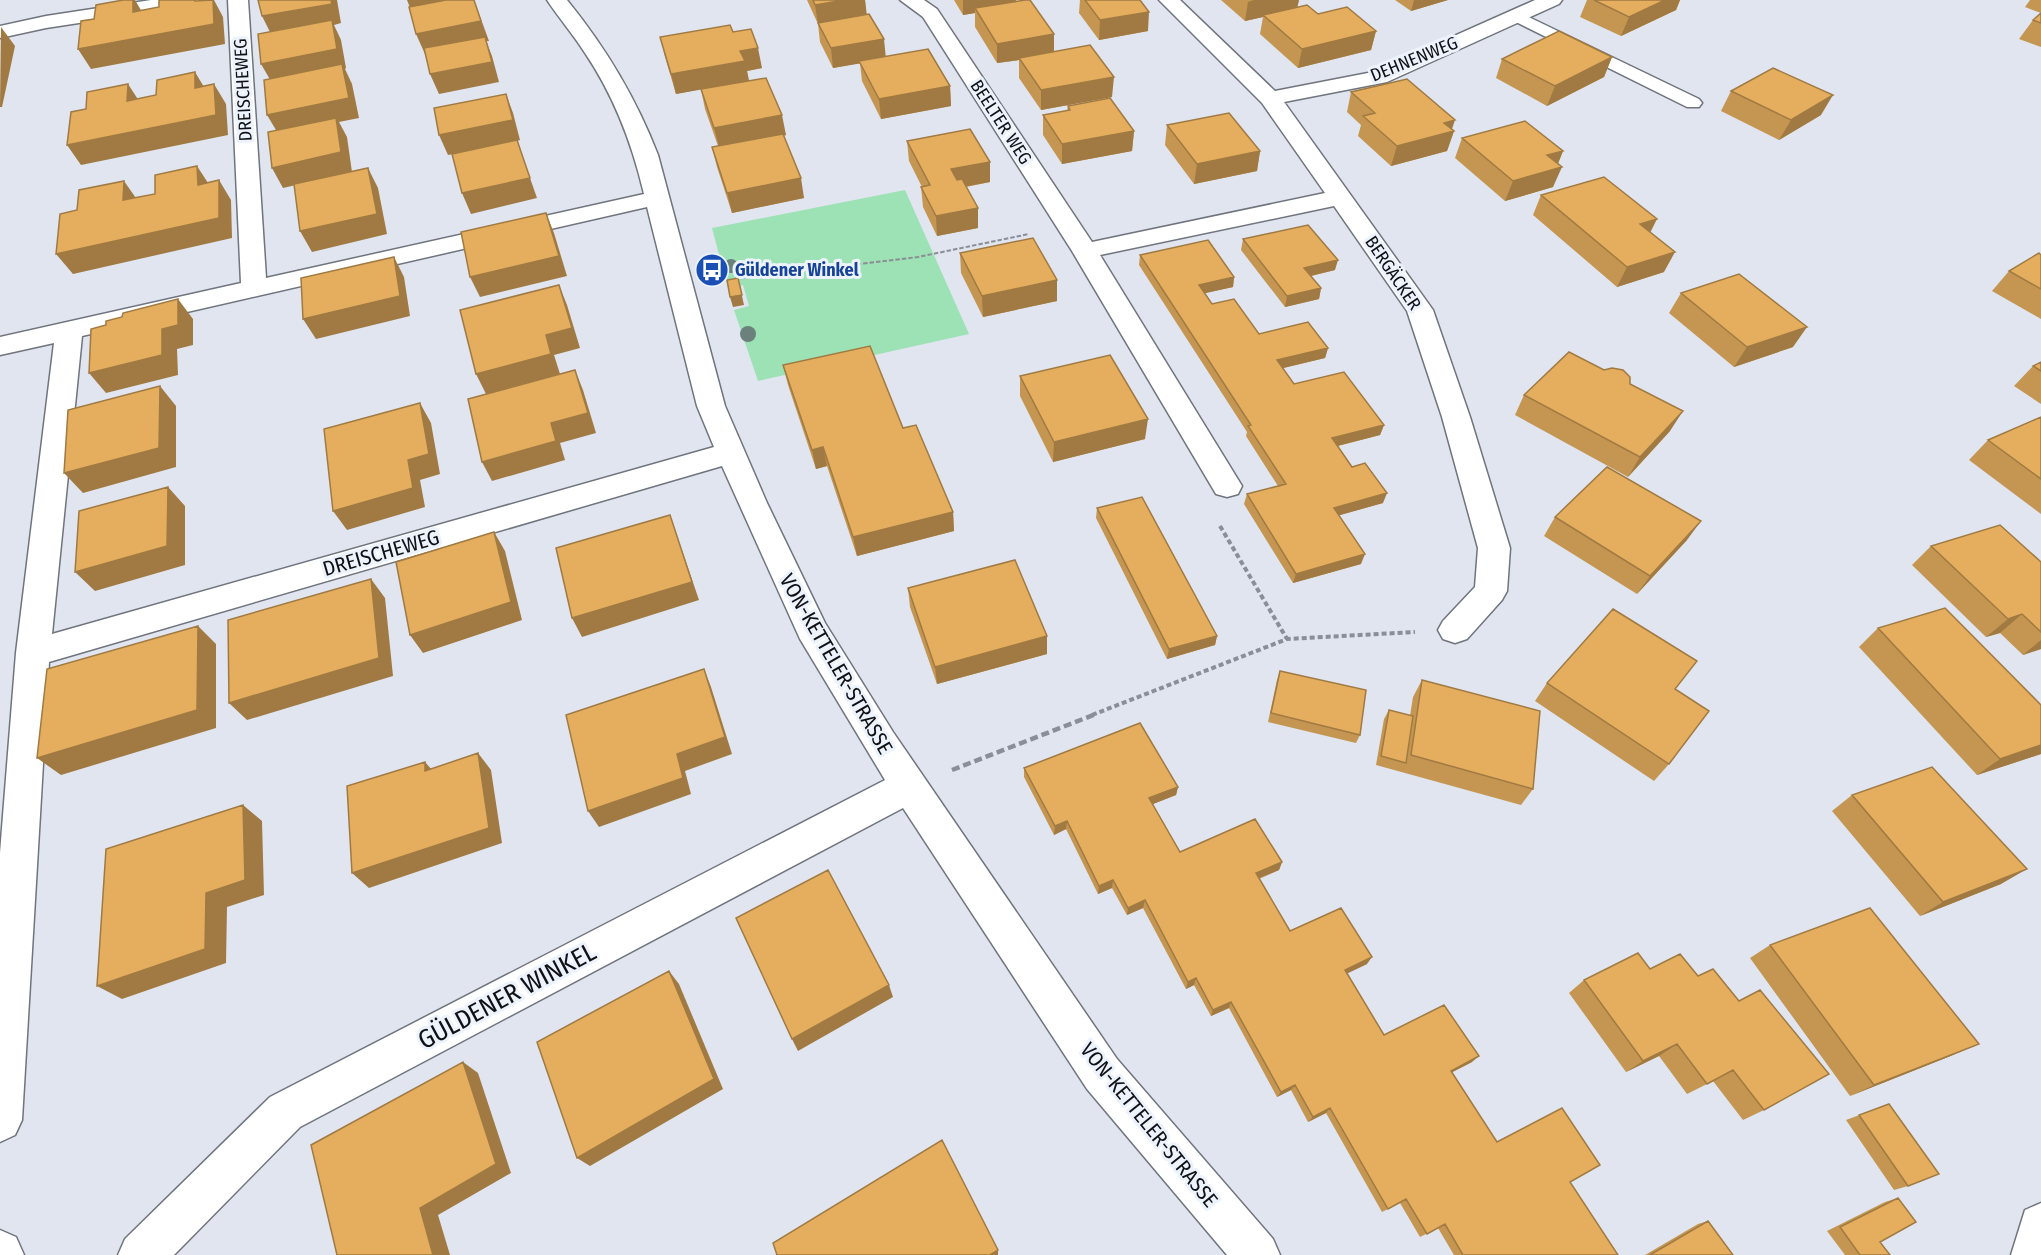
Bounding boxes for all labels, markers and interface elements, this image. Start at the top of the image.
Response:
street label: DEHNENWEG [1367,32,1461,86]
street label: DREISCHEWEG [229,38,257,142]
street label: BEELTER WEG [966,76,1036,168]
street label: BERGÄCKER [1360,232,1426,314]
bus stop icon: Güldener Winkel [694,252,730,288]
place label: Güldener Winkel [735,259,859,281]
street label: DREISCHEWEG [320,524,442,582]
street label: VON-KETTELER-STRASSE [774,569,898,759]
street label: GÜLDENER WINKEL [413,936,602,1056]
street label: VON-KETTELER-STRASSE [1075,1038,1223,1213]

